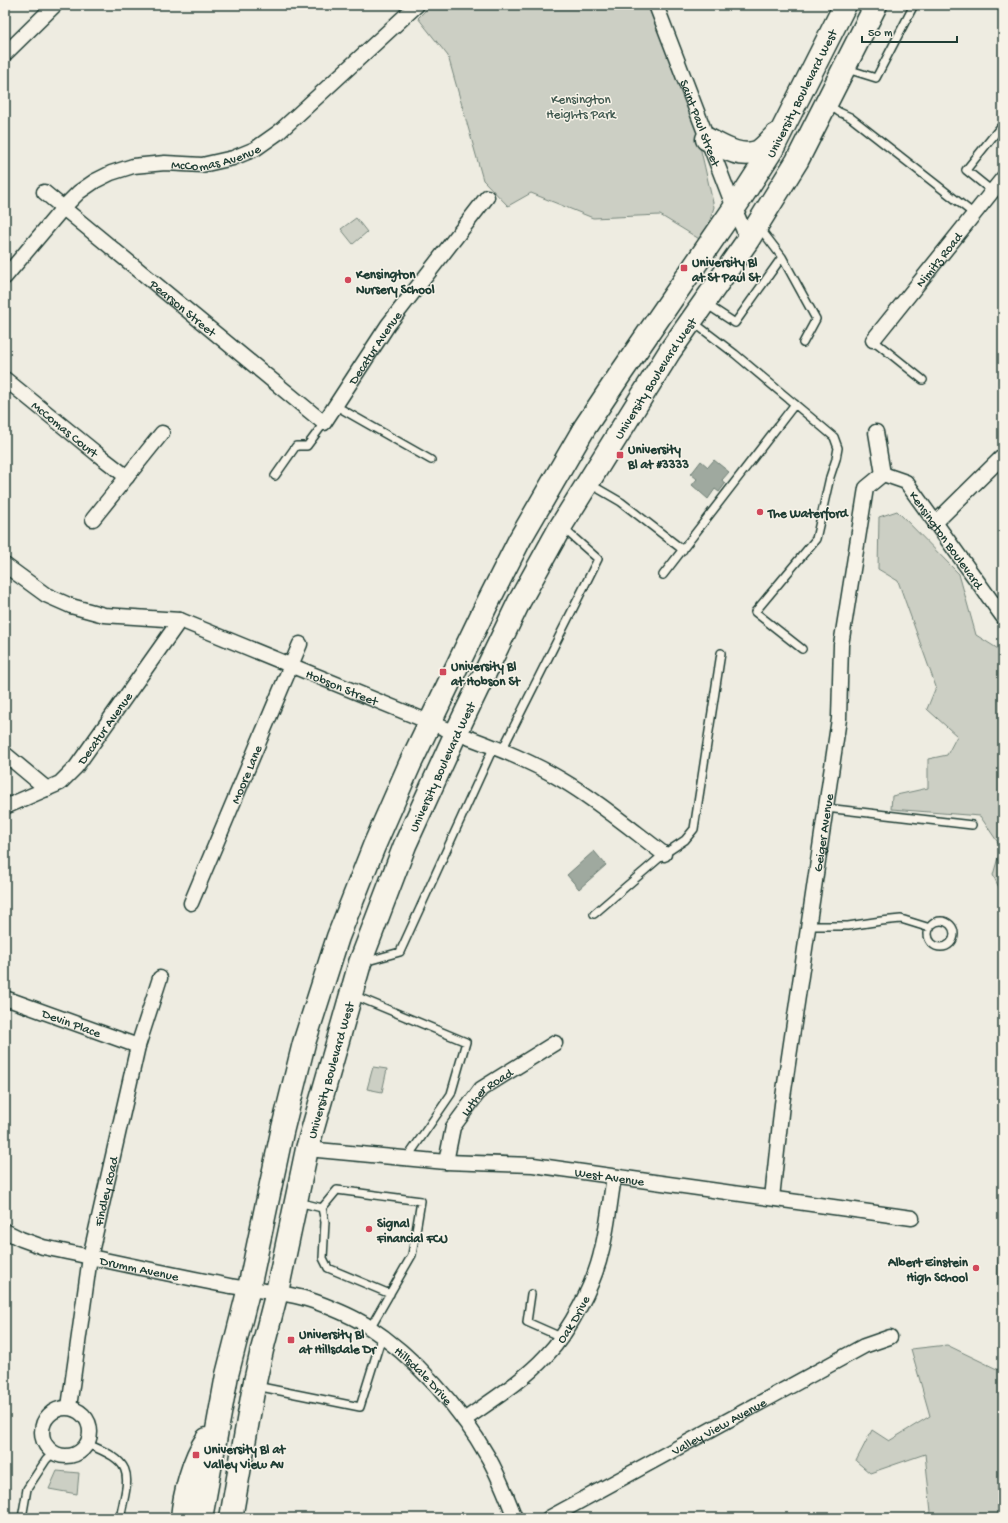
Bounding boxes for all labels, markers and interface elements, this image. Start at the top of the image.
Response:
scale bar [862,18,957,44]
street label: University Boulevard West [764,26,842,161]
text: 50 m [868,27,893,41]
street label: Saint Paul Street [675,78,723,171]
park label: Kensington Heights Park [546,93,617,123]
street label: McComas Avenue [171,142,265,176]
street label: Nimitz Road [914,229,967,291]
place label: University Bl at St Paul St [691,256,761,286]
marker: University Bl at St Paul St [679,263,689,273]
place label: Kensington Nursery School [355,268,435,298]
marker: Kensington Nursery School [343,275,353,285]
street label: Pearson Street [145,277,219,342]
street label: Decatur Avenue [346,309,406,389]
street label: University Boulevard West [612,314,702,443]
street label: McComas Court [28,399,102,463]
place label: University Bl at #3333 [627,443,689,473]
marker: University Bl at #3333 [615,450,625,460]
street label: Kensington Boulevard [905,489,986,594]
place label: The Waterford [767,506,849,522]
marker: The Waterford [755,507,765,517]
place label: University Bl at Hobson St [450,660,521,690]
street label: Hobson Street [303,667,381,711]
marker: University Bl at Hobson St [438,667,448,677]
street label: Decatur Avenue [75,690,137,769]
street label: University Boulevard West [407,699,480,835]
street label: Moore Lane [229,743,267,806]
street label: Geiger Avenue [811,793,838,873]
street label: University Boulevard West [305,999,359,1141]
street label: Devin Place [39,1007,103,1042]
street label: Luther Road [459,1065,517,1120]
street label: Findley Road [92,1154,123,1229]
street label: West Avenue [573,1166,645,1191]
place label: Signal Financial FCU [376,1217,448,1247]
marker: Signal Financial FCU [364,1224,374,1234]
street label: Drumm Avenue [97,1254,180,1286]
place label: Albert Einstein High School [887,1256,969,1286]
marker: Albert Einstein High School [971,1263,981,1273]
street label: Oak Drive [554,1294,594,1347]
place label: University Bl at Hillsdale Dr [298,1328,377,1358]
marker: University Bl at Hillsdale Dr [286,1335,296,1345]
street label: Hillsdale Drive [390,1344,455,1409]
street label: Valley View Avenue [669,1396,770,1460]
place label: University Bl at Valley View Av [203,1443,287,1473]
marker: University Bl at Valley View Av [191,1450,201,1460]

